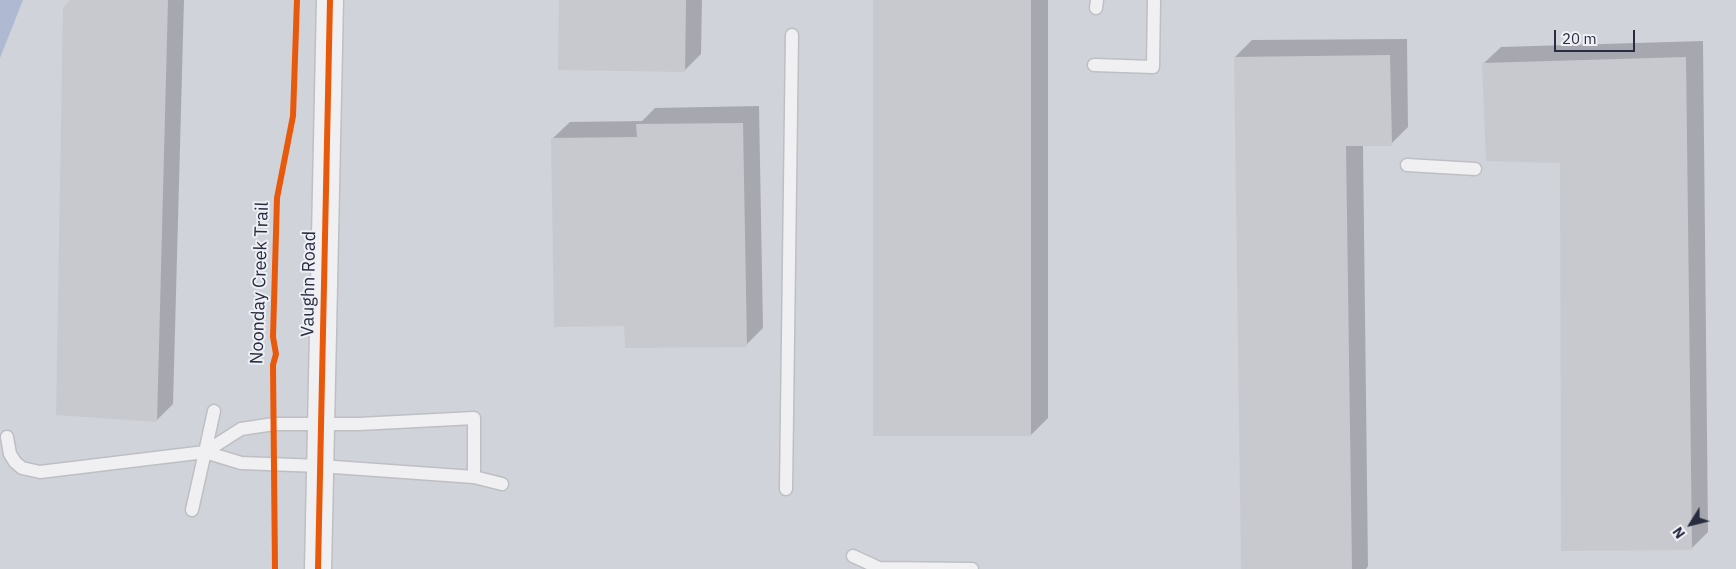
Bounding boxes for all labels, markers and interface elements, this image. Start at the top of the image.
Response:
scale bar [1556,20,1637,52]
text: 20 m [1562,29,1597,48]
street label: Noonday Creek Trail [246,201,274,365]
street label: Vaughn Road [297,231,321,337]
north arrow [1666,499,1716,549]
text: N [1669,523,1689,542]

